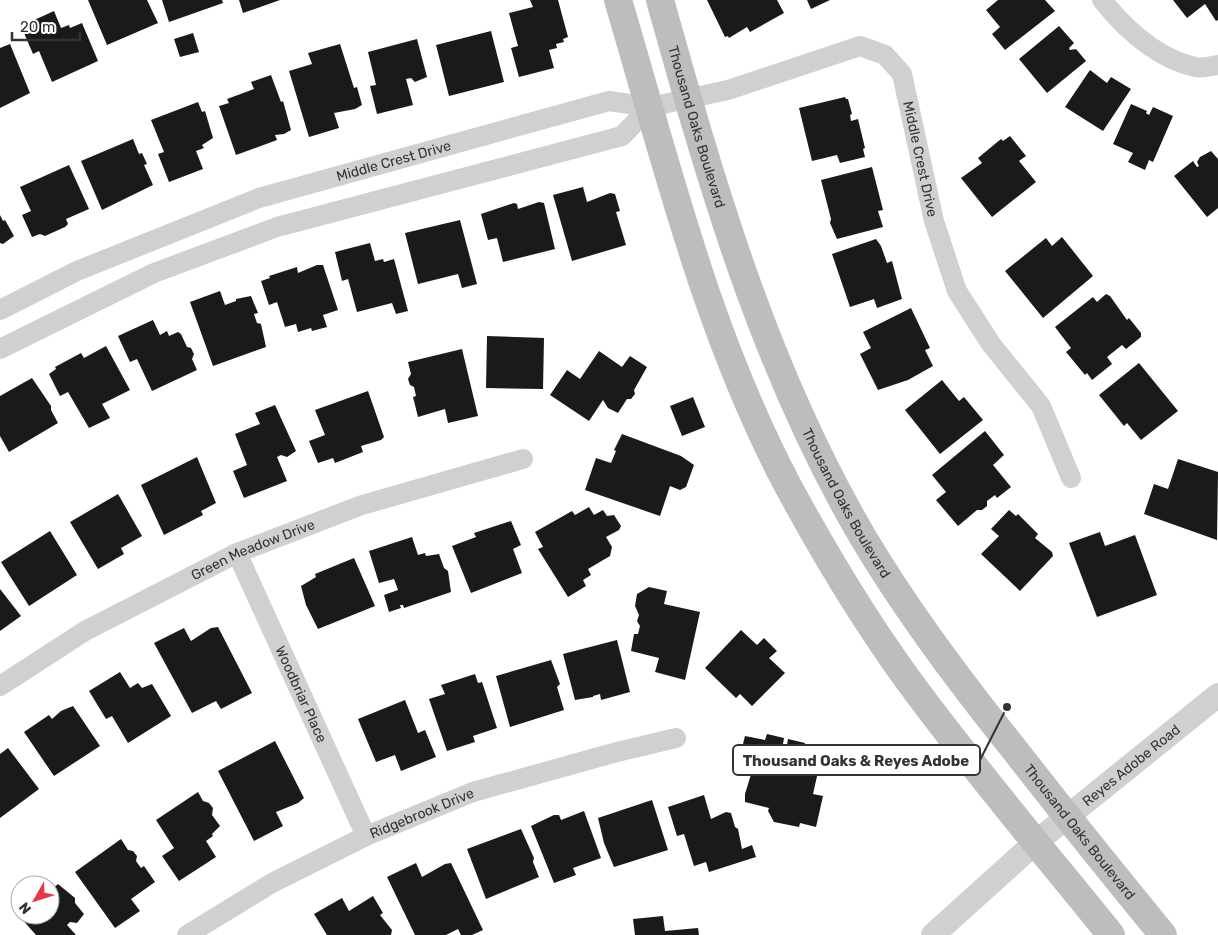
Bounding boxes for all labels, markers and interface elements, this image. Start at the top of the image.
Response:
scale bar [12,10,80,42]
text: 20 m [20,18,55,36]
street label: Thousand Oaks Boulevard [665,44,729,210]
street label: Middle Crest Drive [900,99,941,219]
street label: Middle Crest Drive [334,137,453,185]
street label: Thousand Oaks Boulevard [799,425,894,581]
street label: Green Meadow Drive [188,515,317,584]
street label: Woodbriar Place [272,643,331,745]
street label: Reyes Adobe Road [1079,721,1183,810]
callout: Thousand Oaks & Reyes Adobe [733,745,980,775]
text: Thousand Oaks & Reyes Adobe [743,752,969,770]
street label: Thousand Oaks Boulevard [1021,761,1139,903]
street label: Ridgebrook Drive [367,784,476,842]
north arrow [10,875,60,925]
text: N [16,899,35,917]

